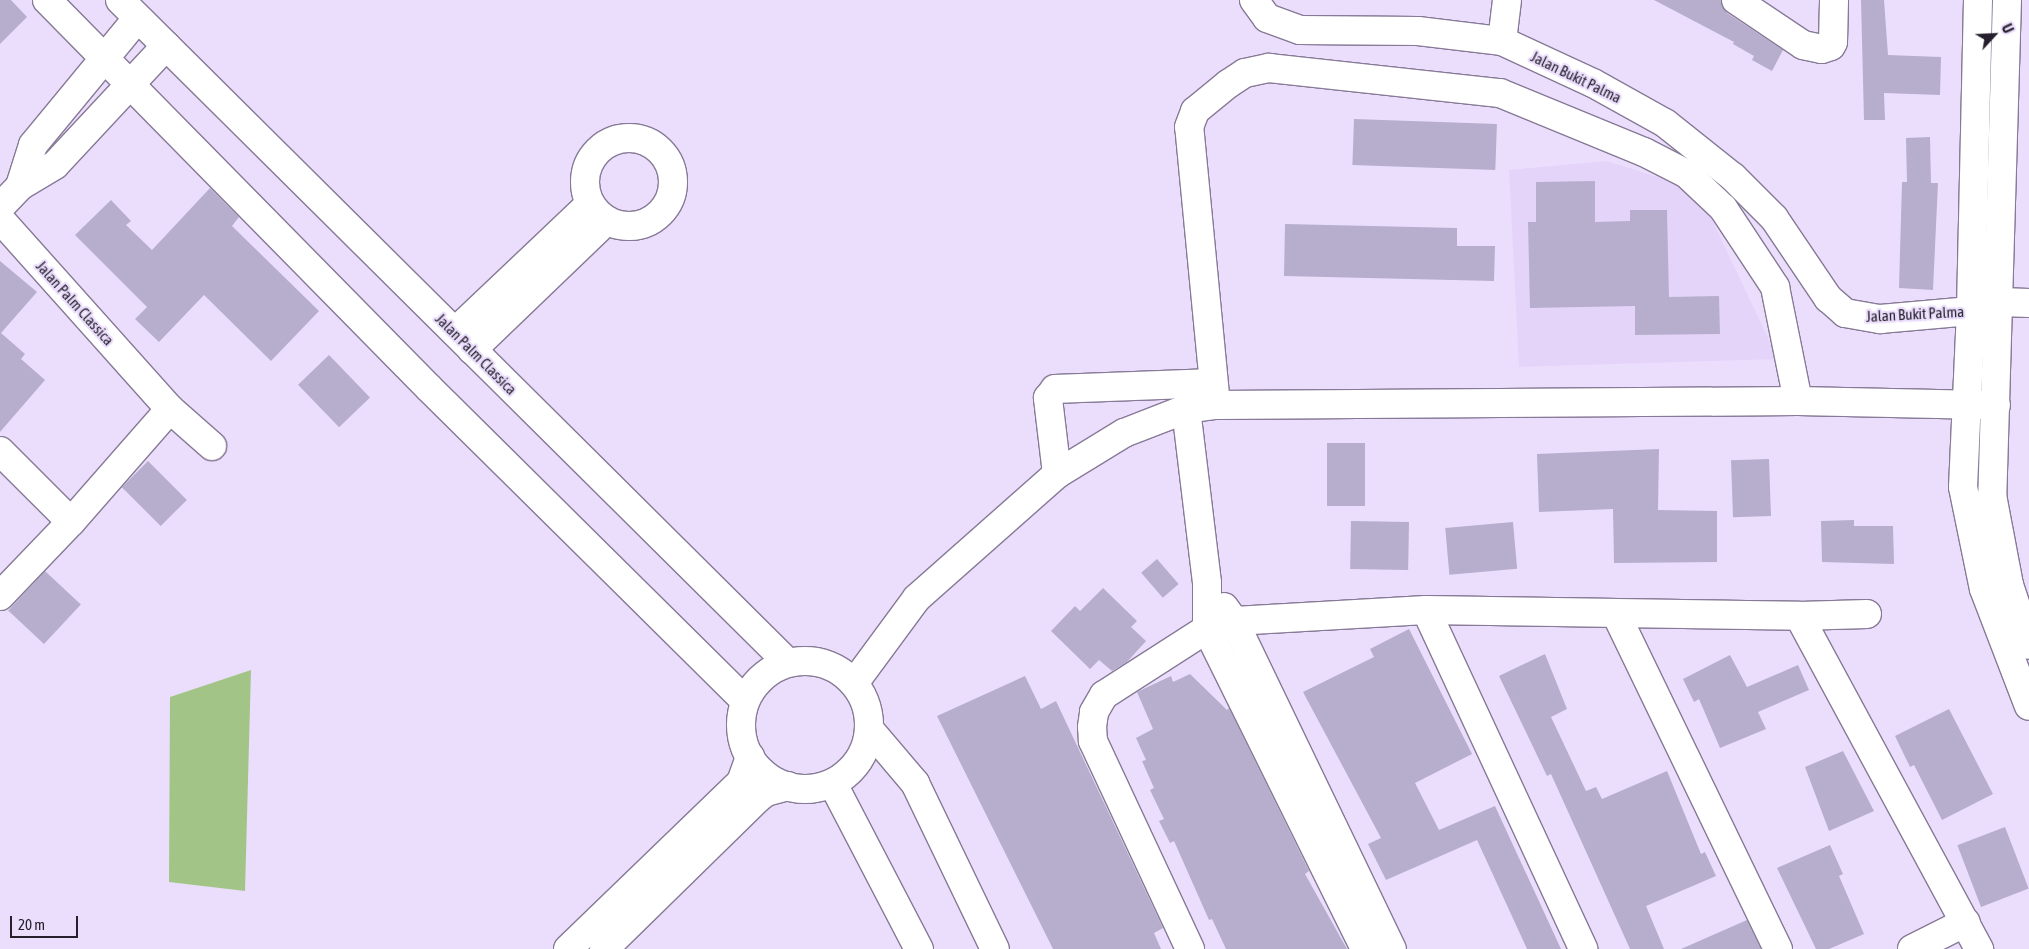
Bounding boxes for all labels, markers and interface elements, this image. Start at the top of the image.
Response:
north arrow [1969,10,2019,60]
text: U [1999,22,2017,36]
street label: Jalan Bukit Palma [1528,47,1624,107]
street label: Jalan Palm Classica [32,257,118,349]
street label: Jalan Bukit Palma [1866,302,1964,326]
street label: Jalan Palm Classica [432,310,520,398]
scale bar [12,906,80,938]
text: 20 m [18,916,45,933]

